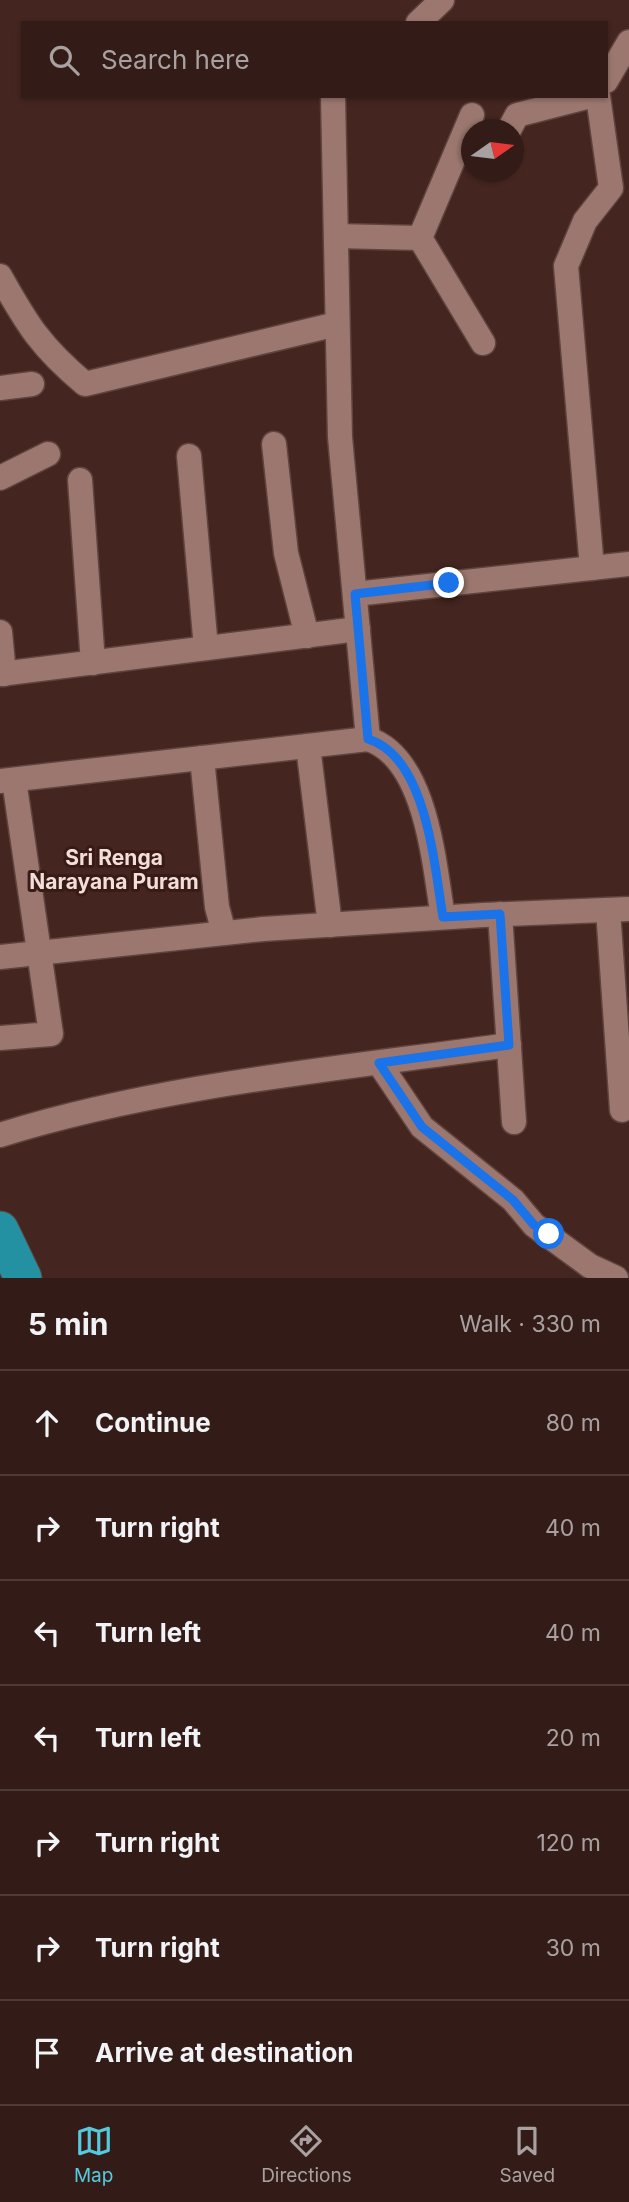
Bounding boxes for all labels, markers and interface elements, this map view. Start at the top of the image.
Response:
search box [21,21,608,98]
icon: search [45,41,83,79]
text: Search here [101,44,250,75]
north arrow [461,119,524,182]
route end [433,567,464,598]
district label: Sri Renga Narayana Puram [29,845,199,894]
route start [533,1218,564,1249]
text: 5 min [28,1306,108,1342]
text: Walk · 330 m [459,1310,601,1338]
icon: ahead [28,1404,66,1442]
text: Continue [95,1407,211,1438]
text: 80 m [546,1409,601,1437]
icon: right [28,1509,66,1547]
text: Turn right [95,1512,220,1543]
text: 40 m [545,1514,601,1542]
icon: left [28,1614,66,1652]
text: Turn left [95,1617,201,1648]
text: 40 m [545,1619,601,1647]
icon: left [28,1719,66,1757]
text: Turn left [95,1722,201,1753]
text: 20 m [546,1724,601,1752]
icon: right [28,1824,66,1862]
text: Turn right [95,1827,220,1858]
text: 120 m [536,1829,601,1857]
icon: right [28,1929,66,1967]
text: Turn right [95,1932,220,1963]
text: 30 m [546,1934,601,1962]
icon: arrive [28,2034,66,2072]
text: Arrive at destination [95,2037,354,2068]
tab: Map [74,2122,113,2187]
tab: Directions [261,2122,352,2187]
tab: Saved [499,2122,555,2187]

